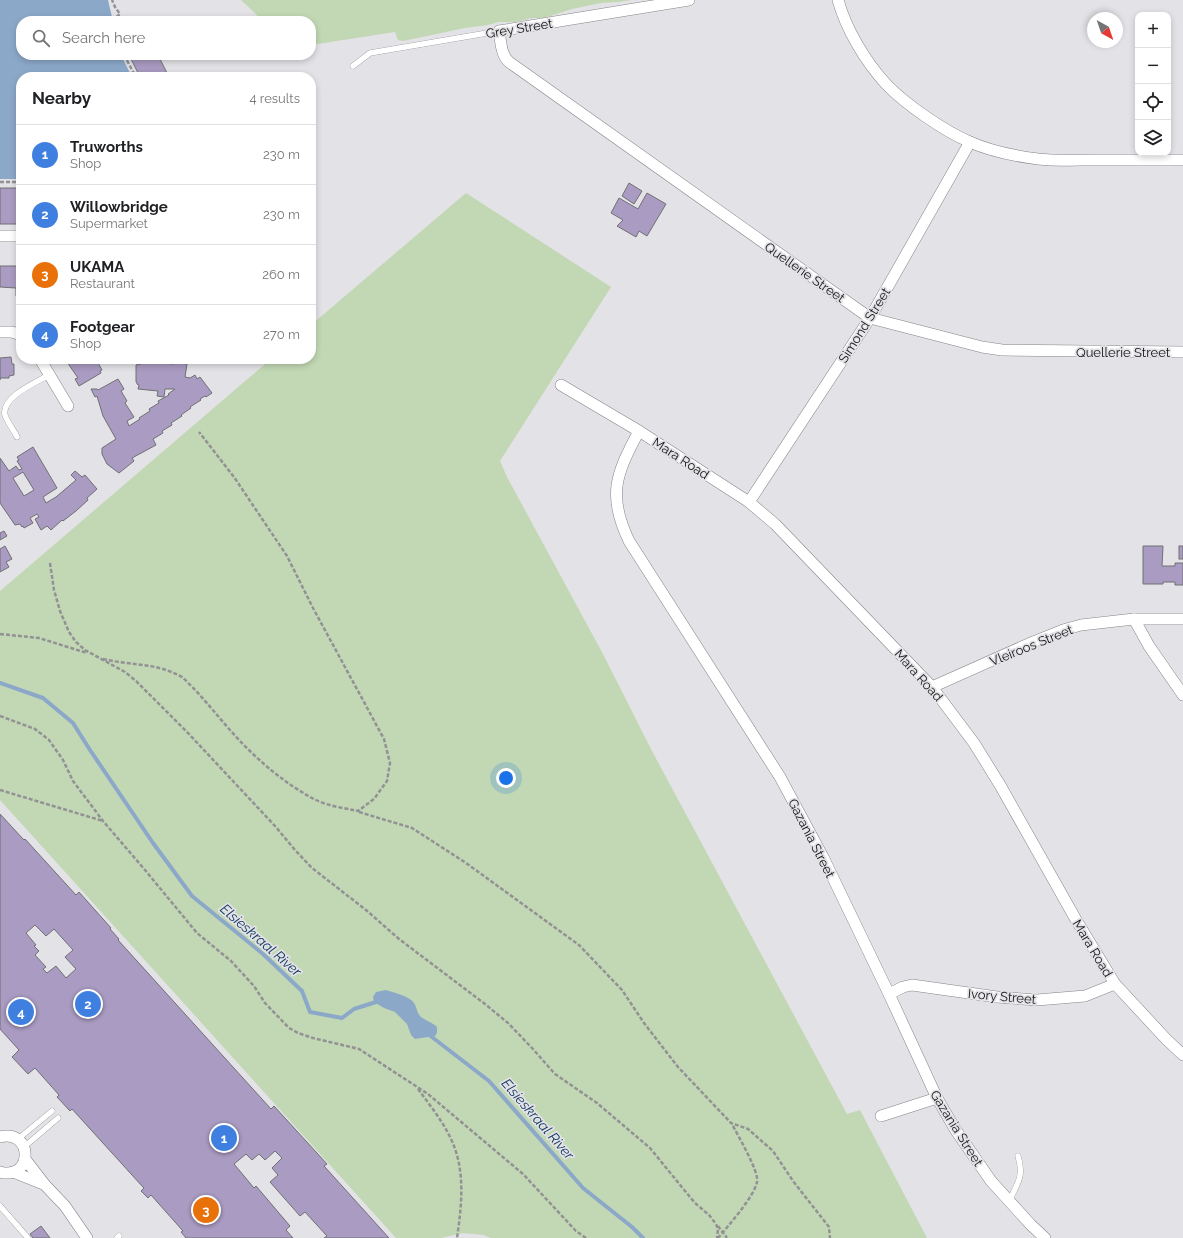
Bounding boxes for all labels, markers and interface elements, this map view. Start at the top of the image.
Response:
north arrow [1087,12,1123,48]
map controls [1135,12,1171,156]
button: + [1135,12,1171,48]
search box [16,16,316,60]
street label: Grey Street [485,16,554,41]
icon: search [30,27,52,49]
text: Search here [62,29,145,47]
button: − [1135,48,1171,84]
button: locate [1135,84,1171,120]
text: Nearby [32,88,91,108]
text: 4 results [249,91,300,106]
button: layers [1135,120,1171,156]
text: Truworths [70,138,143,156]
text: 1 [42,147,48,162]
text: 230 m [263,147,300,162]
text: Shop [70,156,101,171]
text: Willowbridge [70,198,168,216]
text: 2 [41,207,49,222]
text: 230 m [263,207,300,222]
text: Supermarket [70,216,148,231]
street label: Quellerie Street [762,239,848,306]
text: UKAMA [70,258,124,276]
text: 3 [41,267,49,282]
text: 260 m [262,267,300,282]
text: Restaurant [70,276,135,291]
street label: Simond Street [835,285,894,365]
text: Footgear [70,318,135,336]
text: 4 [41,327,49,342]
text: 270 m [263,327,300,342]
text: Shop [70,336,101,351]
street label: Quellerie Street [1076,345,1171,360]
street label: Mara Road [650,435,712,482]
street label: Vleiroos Street [987,622,1076,669]
street label: Mara Road [891,646,946,704]
your location [496,768,516,788]
street label: Gazania Street [785,796,838,881]
water label: Elsieskraal River [217,901,306,980]
street label: Mara Road [1070,917,1116,980]
street label: Ivory Street [967,986,1037,1007]
pin: 2 [75,989,101,1019]
pin: 4 [8,997,34,1027]
water label: Elsieskraal River [499,1075,578,1164]
street label: Gazania Street [927,1088,986,1170]
pin: 1 [211,1123,237,1153]
pin: 3 [193,1195,219,1225]

